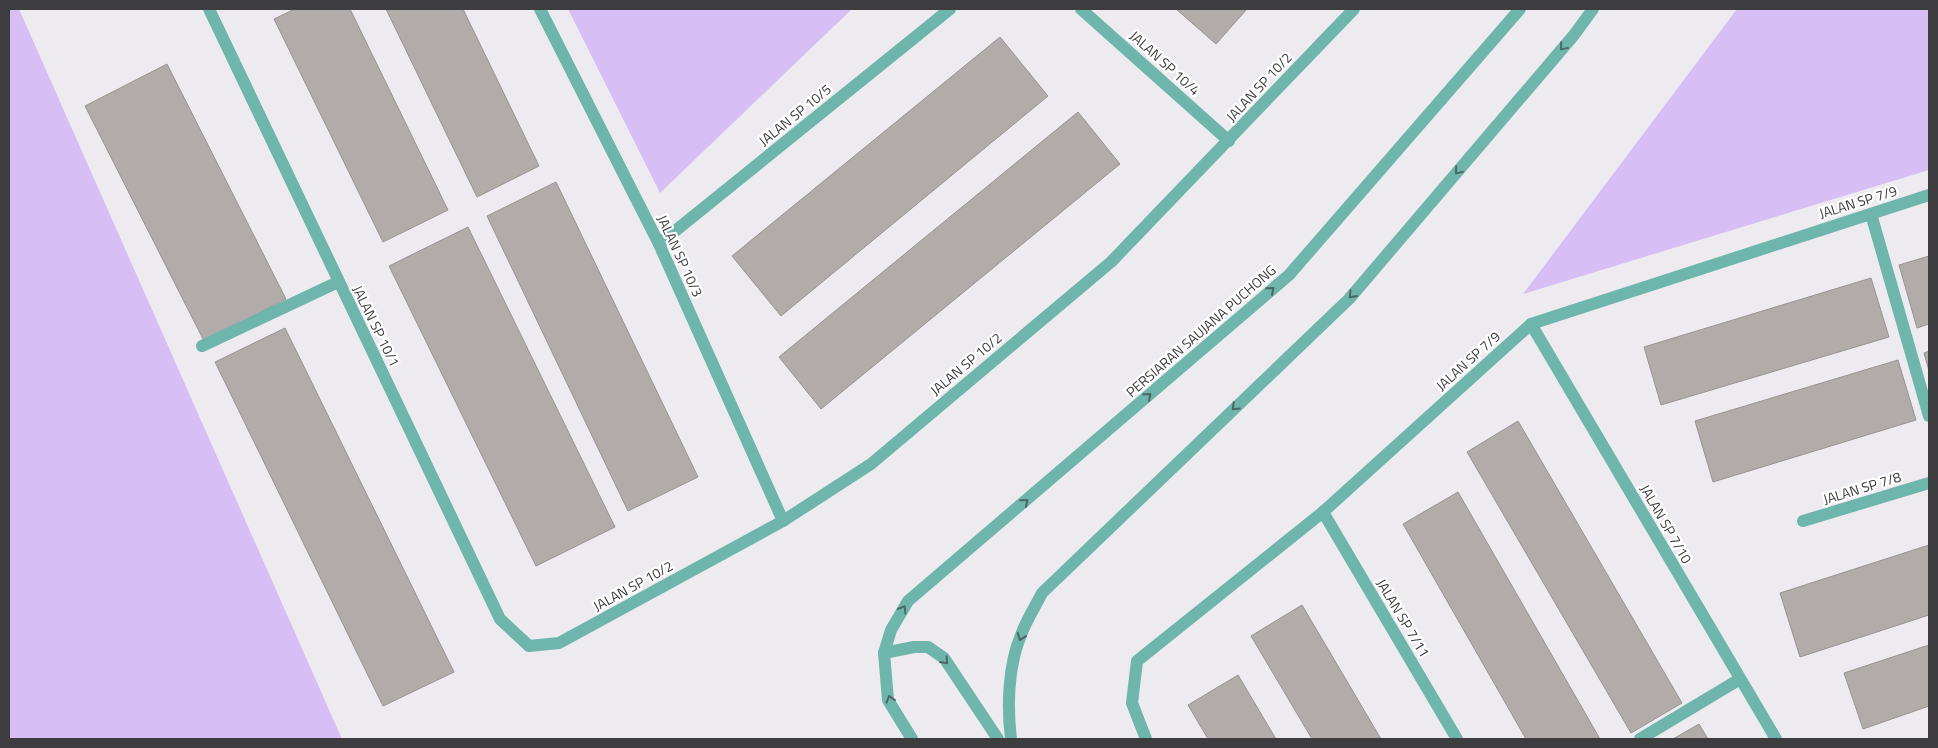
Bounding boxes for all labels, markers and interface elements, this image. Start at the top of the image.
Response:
street label: JALAN SP 10/4 [1126,25,1205,100]
one-way arrow [1560,42,1569,51]
street label: JALAN SP 10/2 [1221,47,1296,126]
street label: JALAN SP 10/5 [754,79,836,151]
one-way arrow [1455,165,1464,174]
street label: JALAN SP 7/9 [1816,180,1900,223]
street label: JALAN SP 10/3 [652,211,709,300]
street label: PERSIARAN SAUJANA PUCHONG [1121,259,1280,402]
street label: JALAN SP 10/1 [348,282,405,370]
one-way arrow [1266,287,1275,296]
one-way arrow [1349,289,1358,298]
street label: JALAN SP 7/9 [1431,326,1505,395]
street label: JALAN SP 10/2 [925,327,1006,400]
one-way arrow [1142,393,1151,402]
one-way arrow [1232,402,1241,411]
street label: JALAN SP 7/8 [1820,466,1904,509]
street label: JALAN SP 7/10 [1635,480,1698,567]
one-way arrow [1019,498,1028,507]
street label: JALAN SP 10/2 [589,555,676,616]
street label: JALAN SP 7/11 [1372,575,1435,661]
one-way arrow [897,606,907,615]
one-way arrow [1017,632,1027,641]
one-way arrow [939,655,948,664]
one-way arrow [886,695,896,704]

